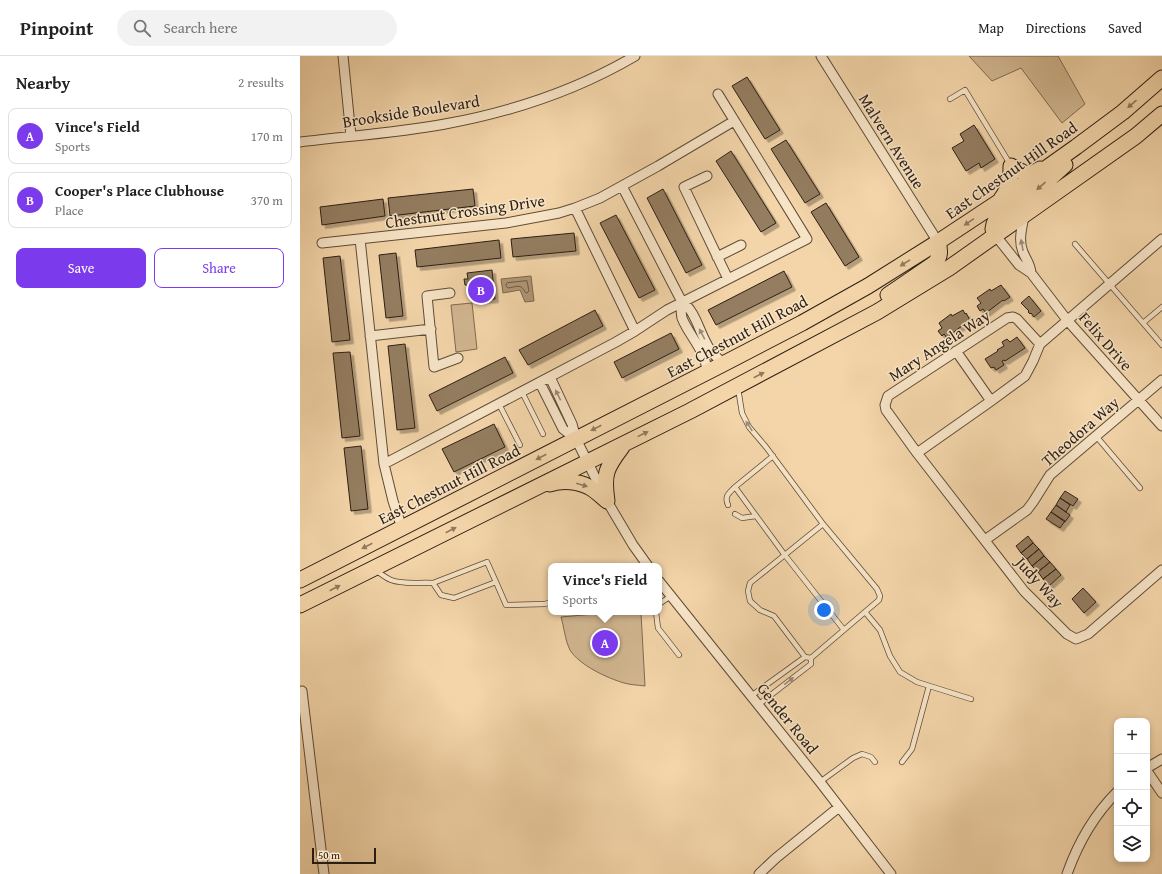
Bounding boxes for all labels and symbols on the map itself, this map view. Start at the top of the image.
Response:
street label: Brookside Boulevard [341,88,482,134]
street label: Malvern Avenue [853,89,931,193]
one-way arrow [1127,99,1138,108]
street label: East Chestnut Hill Road [940,115,1082,225]
one-way arrow [1036,182,1046,191]
street label: Chestnut Crossing Drive [384,188,546,234]
one-way arrow [964,218,974,226]
one-way arrow [1018,239,1024,251]
one-way arrow [900,259,910,267]
pin: B [468,275,494,305]
street label: East Chestnut Hill Road [662,289,812,383]
street label: Mary Angela Way [883,303,995,387]
street label: Felix Drive [1074,306,1138,376]
one-way arrow [698,328,705,340]
one-way arrow [753,372,764,379]
one-way arrow [555,389,561,401]
street label: Theodora Way [1036,390,1124,472]
one-way arrow [745,420,753,431]
one-way arrow [590,425,602,432]
one-way arrow [637,431,648,437]
street label: East Chestnut Hill Road [374,438,524,530]
one-way arrow [535,454,547,460]
one-way arrow [576,482,588,488]
one-way arrow [445,527,457,533]
one-way arrow [362,543,373,549]
street label: Judy Way [1009,549,1070,613]
one-way arrow [329,585,341,591]
your location [814,600,834,620]
pin: A [592,628,618,658]
street label: Gender Road [752,677,825,759]
one-way arrow [784,677,795,685]
scale bar [312,846,376,865]

